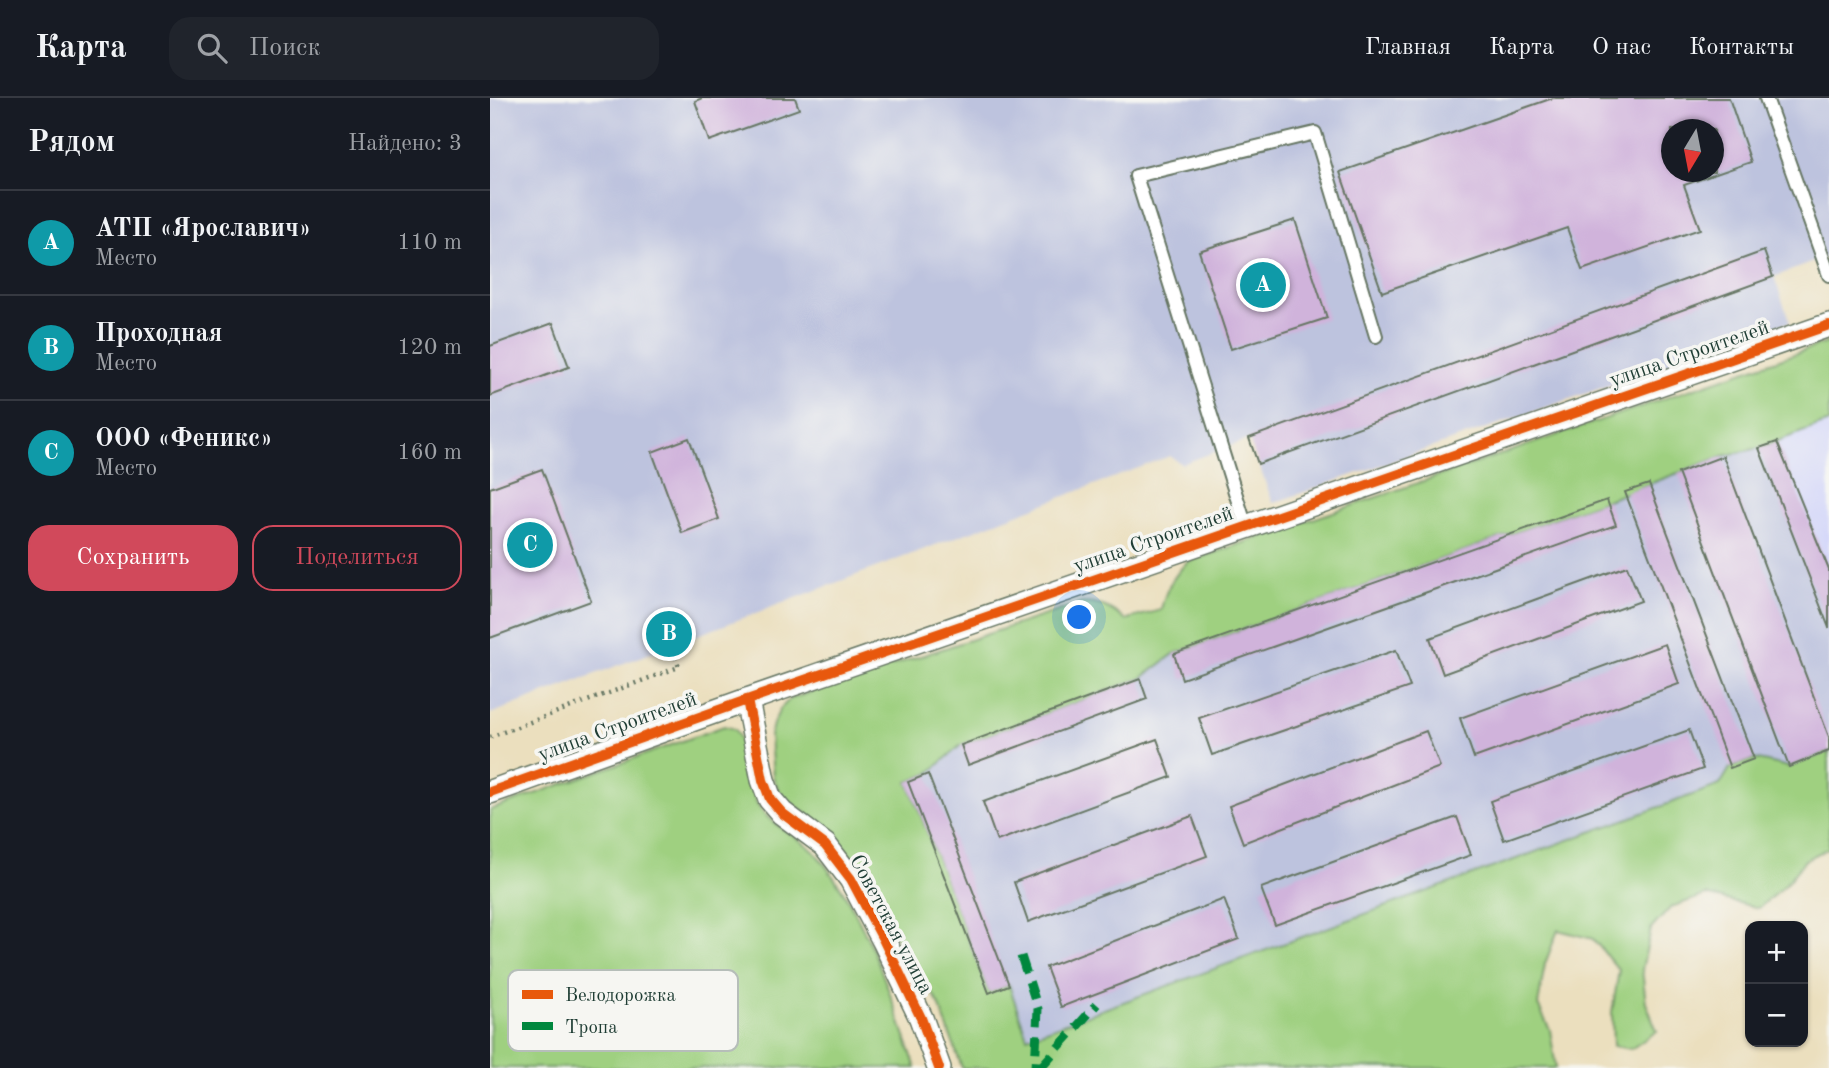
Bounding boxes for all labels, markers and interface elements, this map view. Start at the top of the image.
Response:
search box [169,17,659,80]
icon: search [193,29,231,67]
text: Карта [35,32,127,65]
text: Поиск [249,35,321,61]
text: Главная [1365,36,1451,60]
text: Карта [1489,36,1554,60]
text: О нас [1592,36,1651,60]
text: Контакты [1689,36,1794,60]
north arrow [1661,119,1724,182]
text: Рядом [28,128,115,158]
text: Найдено: 3 [348,132,462,155]
text: АТП «Ярославич» [95,216,311,242]
text: A [42,231,60,254]
text: 110 m [397,231,462,254]
text: Место [95,247,157,270]
pin: A [1240,259,1286,311]
street label: улица Строителей [1607,317,1772,392]
text: Проходная [95,321,223,347]
text: B [43,336,59,359]
text: 120 m [397,336,462,359]
text: Место [95,352,157,375]
text: ООО «Феникс» [95,426,273,452]
text: C [43,441,59,464]
text: 160 m [397,441,462,464]
text: Место [95,457,157,480]
street label: улица Строителей [1071,503,1236,578]
pin: C [507,519,553,571]
button: Сохранить [28,525,238,591]
button: Поделиться [252,525,462,591]
your location [1062,600,1096,634]
pin: B [646,608,692,660]
street label: улица Строителей [535,689,700,766]
street label: Советская улица [845,851,936,998]
map controls [1745,921,1808,1047]
button: + [1745,921,1808,984]
legend [508,970,738,1051]
button: − [1745,984,1808,1047]
text: Велодорожка [565,987,676,1006]
text: Тропа [565,1019,618,1038]

